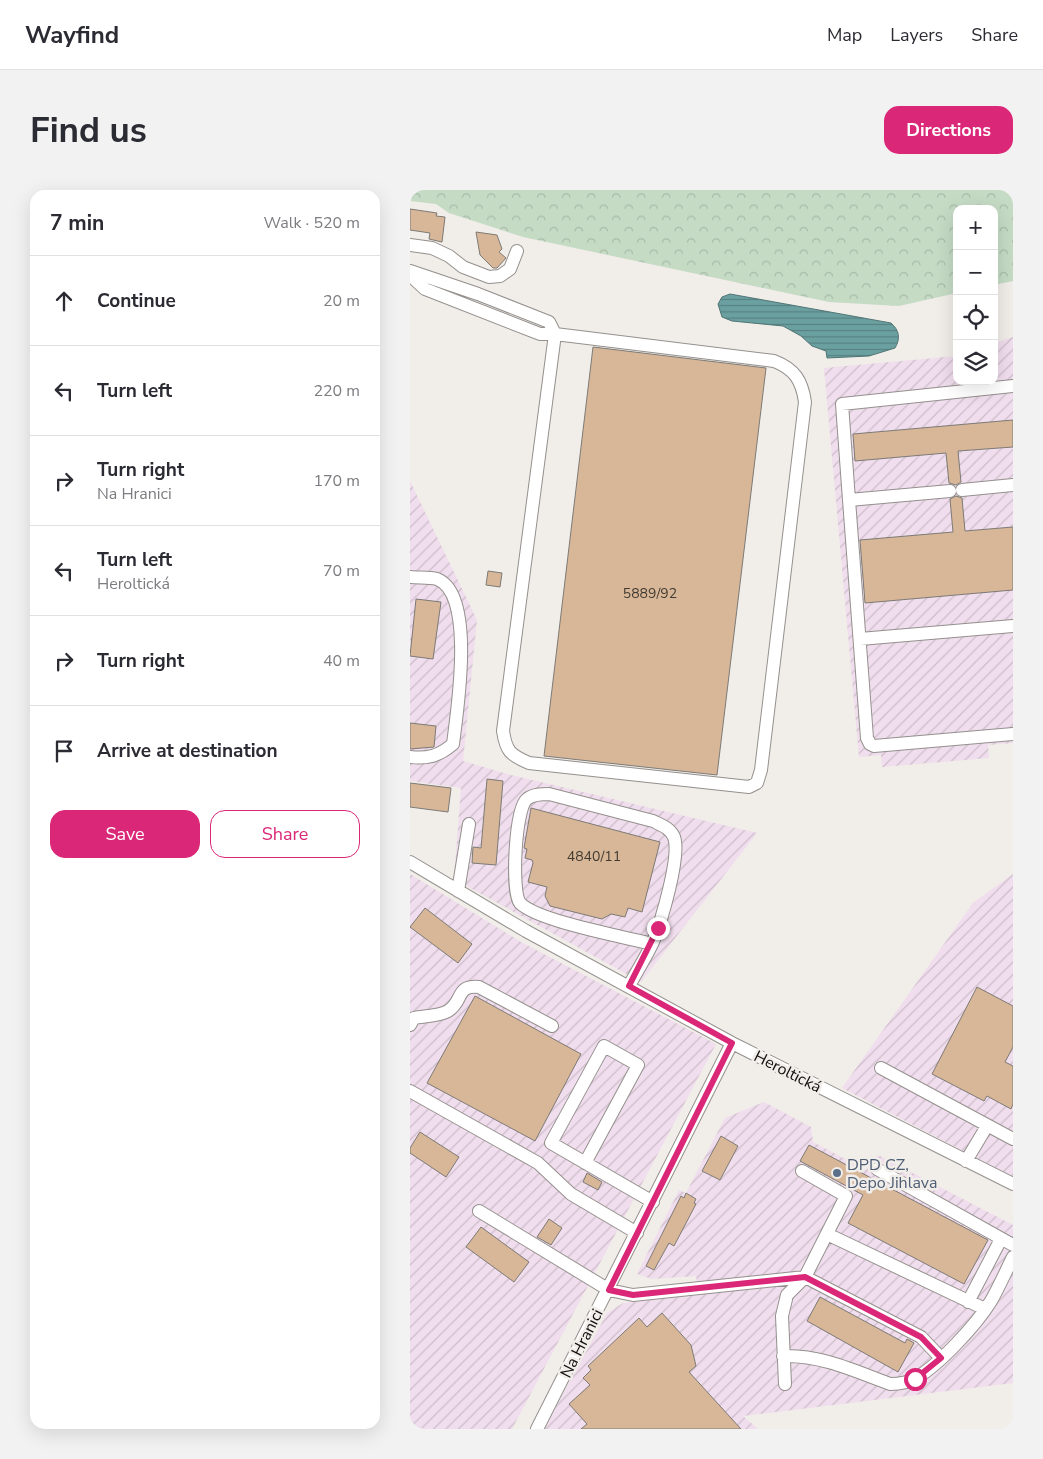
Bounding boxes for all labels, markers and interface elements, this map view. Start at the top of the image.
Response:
text: Wayfind [25,19,119,51]
text: Map [827,23,862,47]
text: Layers [890,23,943,47]
text: Share [971,23,1018,47]
button: Directions [884,106,1013,154]
text: Find us [30,107,147,154]
map controls [953,205,998,385]
button: + [953,205,998,250]
text: 7 min [50,209,104,237]
text: Walk · 520 m [264,212,360,234]
button: − [953,250,998,295]
icon: ahead [50,287,78,315]
text: Continue [97,288,176,314]
text: 20 m [323,290,360,312]
button: locate [953,295,998,340]
button: layers [953,340,998,385]
icon: left [50,377,78,405]
text: Turn left [97,378,172,404]
text: 220 m [313,380,360,402]
text: Turn right [97,457,184,483]
icon: right [50,467,78,495]
text: 170 m [313,470,360,492]
text: Na Hranici [97,483,172,505]
text: Turn left [97,547,172,573]
icon: left [50,557,78,585]
text: 70 m [323,560,360,582]
text: Heroltická [97,573,170,595]
house number: 5889/92 [623,584,677,603]
icon: right [50,647,78,675]
text: Turn right [97,648,184,674]
text: 40 m [323,650,360,672]
icon: arrive [50,737,78,765]
text: Arrive at destination [97,738,278,764]
button: Save [50,810,200,858]
button: Share [210,810,360,858]
house number: 4840/11 [567,847,621,866]
route end [647,917,670,940]
street label: Heroltická [750,1046,825,1098]
place label: DPD CZ, Depo Jihlava [847,1154,937,1194]
marker: DPD CZ, Depo Jihlava [831,1167,843,1179]
street label: Na Hranici [555,1305,609,1382]
route start [904,1368,927,1391]

